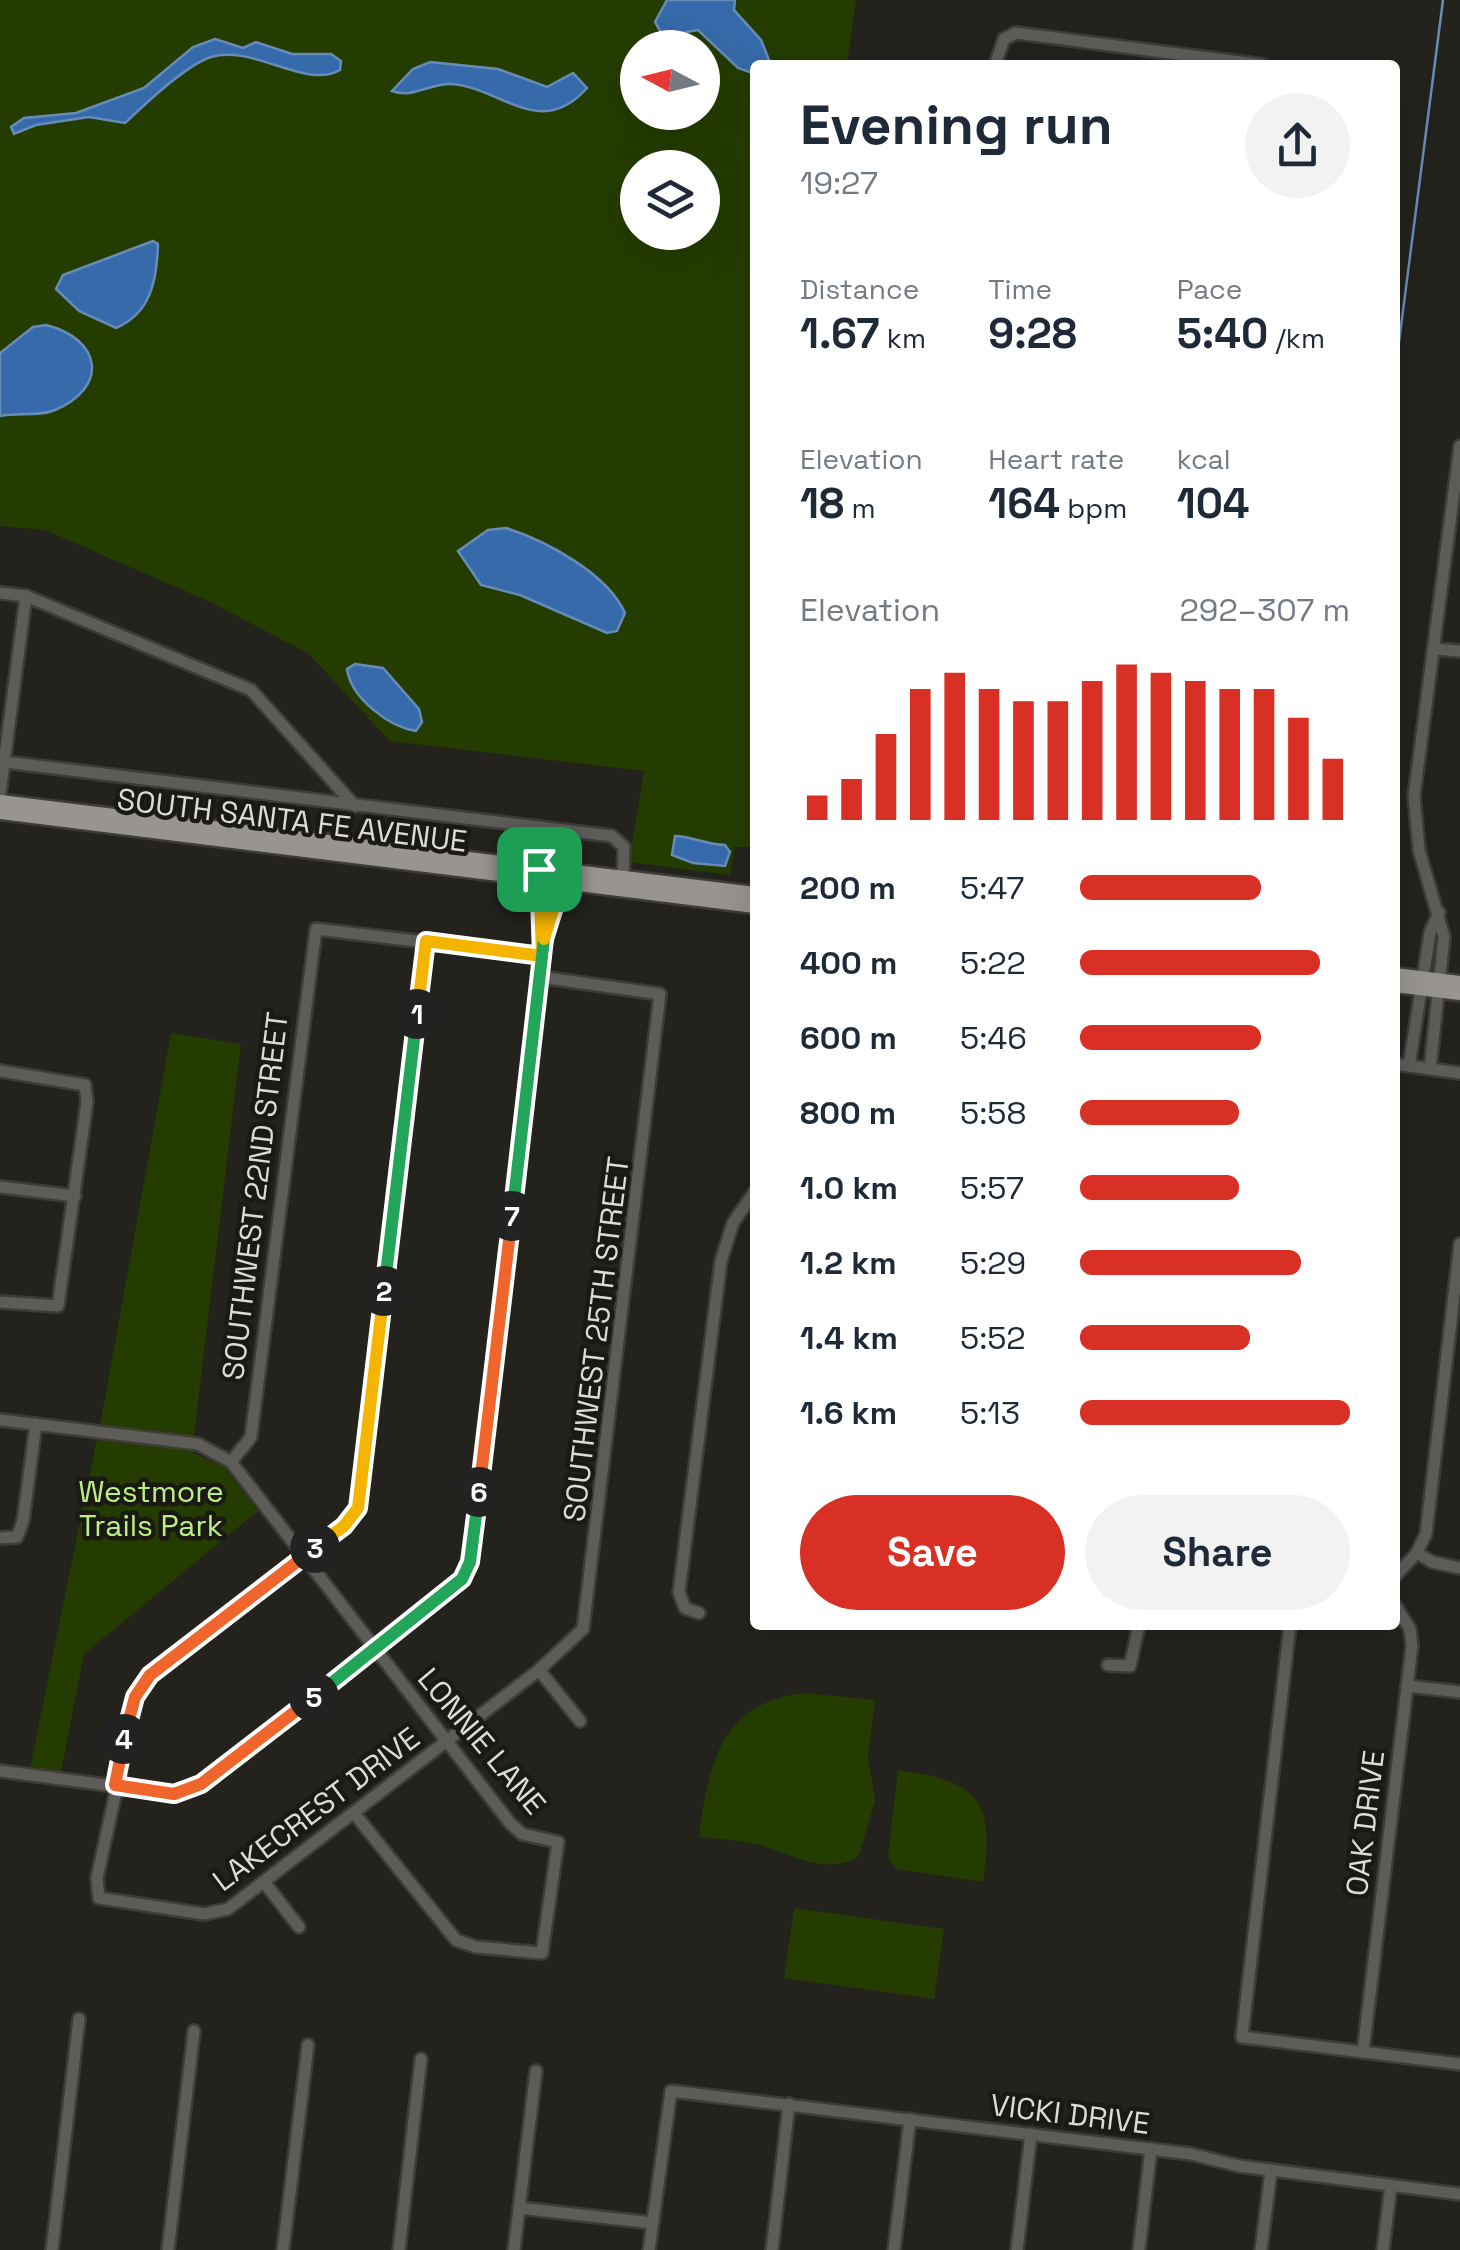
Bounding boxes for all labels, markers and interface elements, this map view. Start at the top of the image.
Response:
north arrow [620,30,720,130]
map controls [620,30,720,250]
text: Evening run [800,90,1113,160]
button: share [1245,93,1350,198]
button: layers [620,150,720,250]
text: 19:27 [800,163,878,203]
text: Distance [800,271,919,307]
text: Time [988,271,1052,307]
text: Pace [1177,271,1242,307]
text: 1.67 [800,307,880,360]
text: 9:28 [988,307,1077,360]
text: 5:40 [1177,307,1268,360]
text: km [880,320,926,356]
text: /km [1268,320,1325,356]
text: Elevation [800,441,923,477]
text: Heart rate [988,441,1124,477]
text: kcal [1177,441,1231,477]
text: 18 [800,477,844,530]
text: 164 [988,477,1060,530]
text: 104 [1177,477,1250,530]
text: m [844,490,875,526]
text: bpm [1060,490,1127,526]
text: Elevation [800,590,940,630]
text: 292–307 m [1180,590,1350,630]
street label: SOUTH SANTA FE AVENUE [115,779,469,861]
pin [497,827,582,912]
icon: arrive [512,842,567,897]
text: 200 m [800,868,896,908]
text: 5:47 [960,868,1024,908]
text: 400 m [800,943,897,983]
text: 5:22 [960,943,1026,983]
pin: 1 [392,989,442,1039]
text: 1 [411,996,423,1032]
street label: SOUTHWEST 22ND STREET [213,1010,297,1382]
text: 600 m [800,1018,897,1058]
text: 5:46 [960,1018,1027,1058]
text: 800 m [800,1093,896,1133]
text: 5:58 [960,1093,1026,1133]
street label: SOUTHWEST 25TH STREET [554,1154,638,1524]
text: 1.0 km [800,1168,898,1208]
text: 5:57 [960,1168,1024,1208]
pin: 7 [487,1191,537,1241]
text: 7 [504,1198,520,1234]
text: 1.2 km [800,1243,897,1283]
text: 5:29 [960,1243,1026,1283]
pin: 2 [359,1266,409,1316]
text: 2 [376,1273,392,1309]
text: 1.4 km [800,1318,898,1358]
text: 5:52 [960,1318,1025,1358]
text: 1.6 km [800,1393,897,1433]
text: 5:13 [960,1393,1020,1433]
pin: 6 [454,1467,504,1517]
park label: Westmore Trails Park [78,1472,224,1545]
text: 6 [470,1474,488,1510]
button: Save [800,1495,1065,1610]
button: Share [1085,1495,1350,1610]
pin: 3 [290,1523,340,1573]
text: 3 [306,1530,324,1566]
street label: LONNIE LANE [409,1660,555,1822]
pin: 5 [289,1672,339,1722]
text: 5 [306,1679,322,1715]
pin: 4 [99,1714,149,1764]
street label: LAKECREST DRIVE [205,1718,427,1900]
text: 4 [115,1721,133,1757]
street label: OAK DRIVE [1337,1748,1393,1898]
street label: VICKI DRIVE [988,2085,1152,2143]

